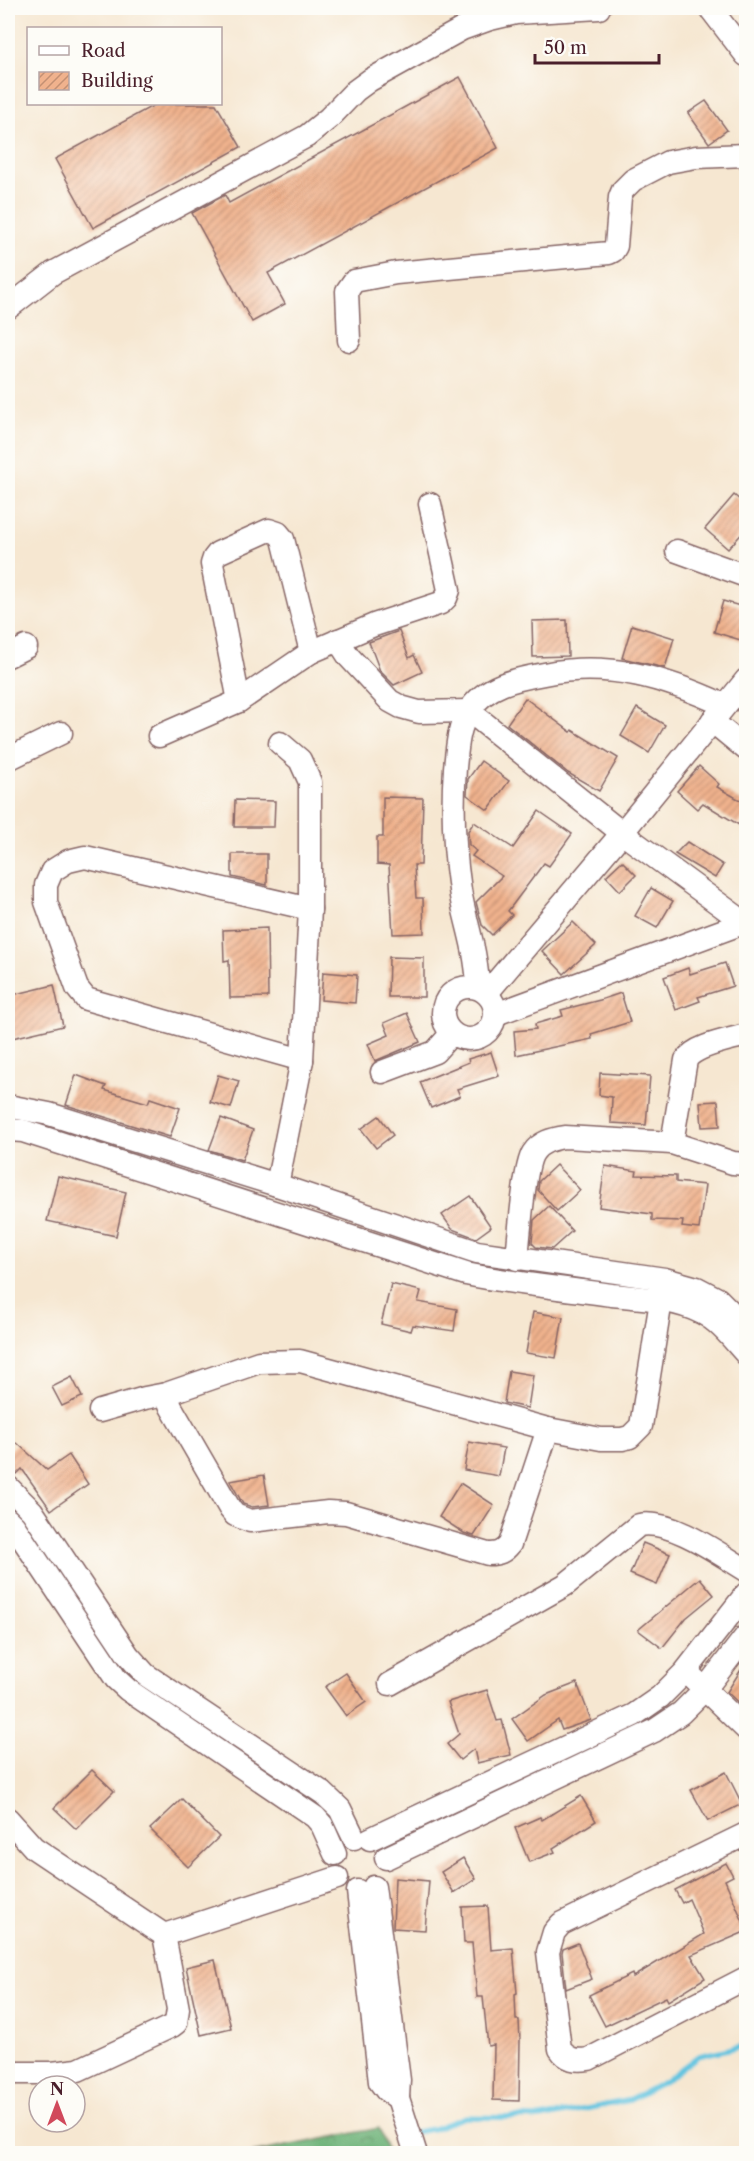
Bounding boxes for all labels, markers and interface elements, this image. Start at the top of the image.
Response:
legend [27,27,222,105]
scale bar [535,27,660,65]
text: 50 m [544,37,587,59]
text: Road [81,40,126,62]
text: Building [81,70,153,92]
north arrow [27,2074,87,2134]
text: N [50,2079,64,2099]

